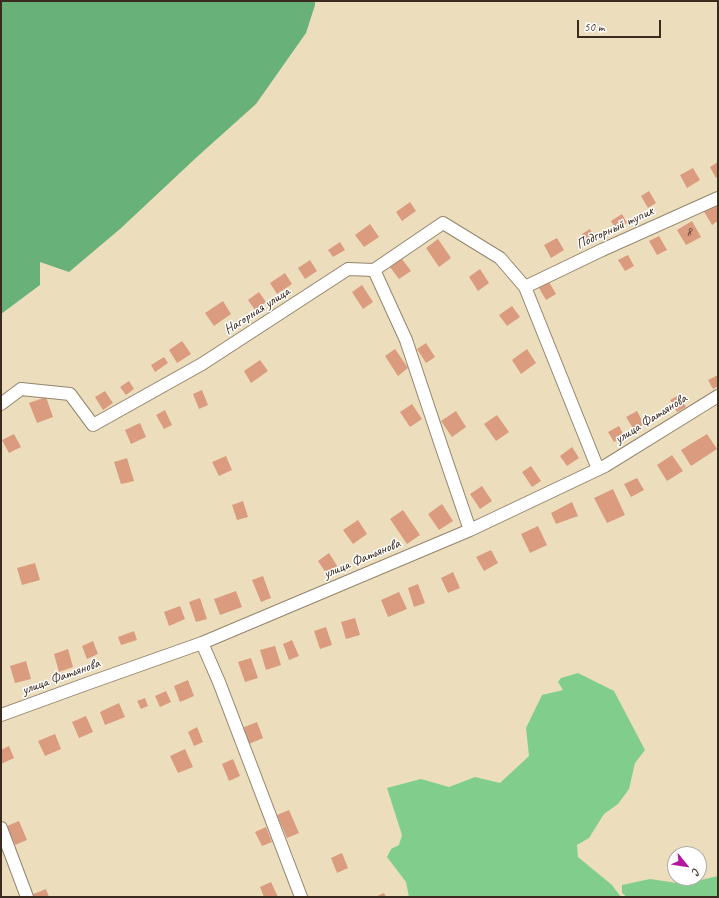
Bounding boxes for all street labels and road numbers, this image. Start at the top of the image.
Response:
street label: Подгорный тупик [574,203,656,253]
street label: Нагорная улица [221,284,293,338]
street label: улица Фатьянова [612,390,690,448]
street label: улица Фатьянова [321,535,403,583]
street label: улица Фатьянова [20,655,102,699]

